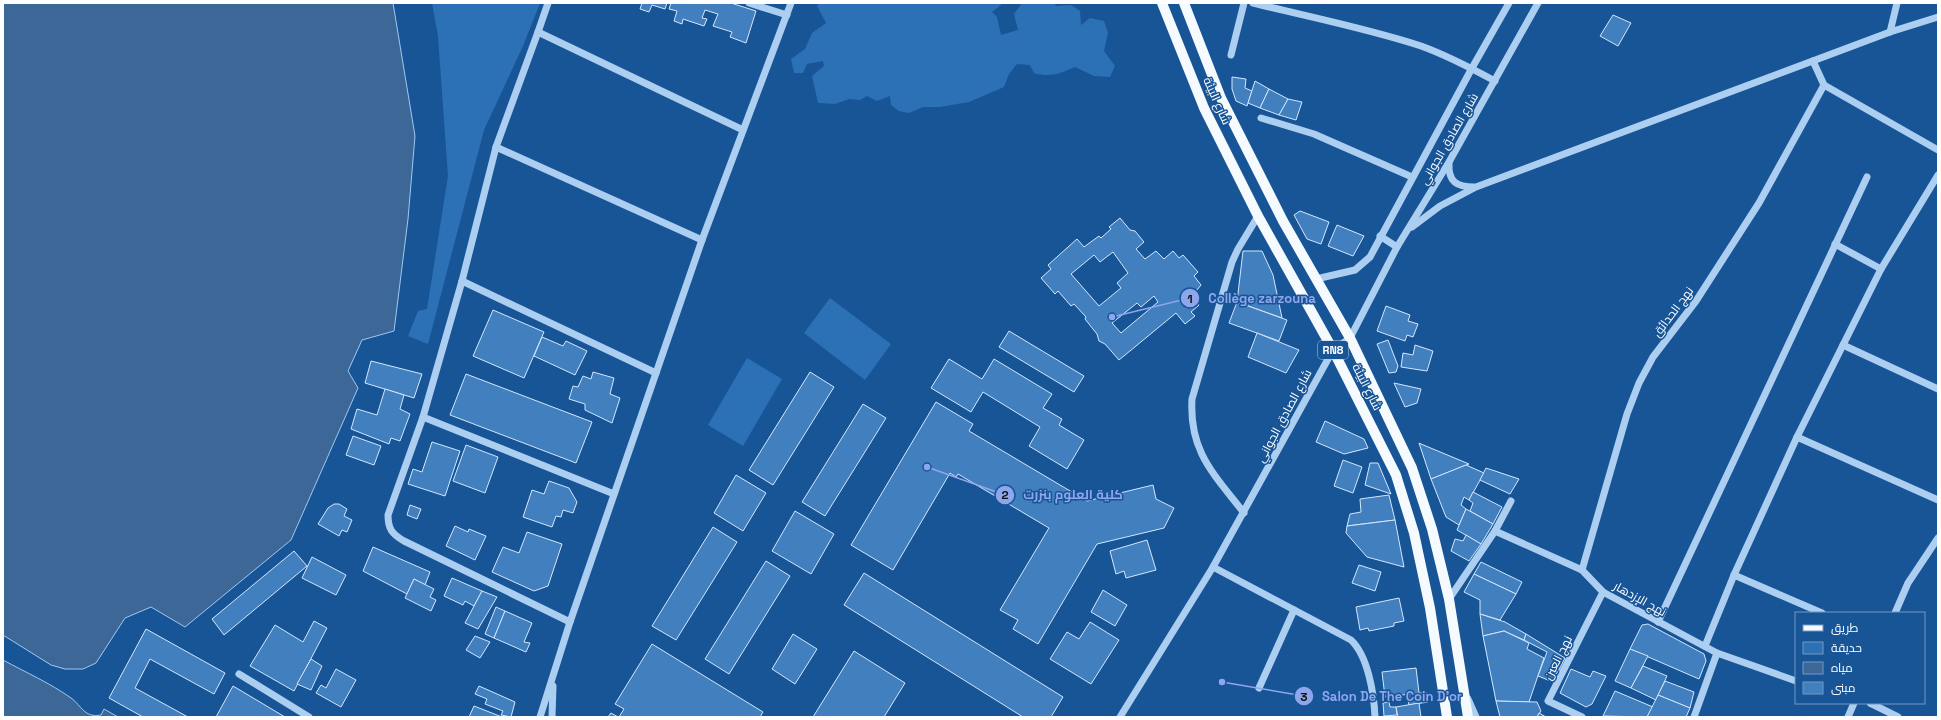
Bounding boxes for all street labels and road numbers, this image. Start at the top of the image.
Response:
street label: شارع البيئة [1199,75,1235,127]
street label: شارع الصادق الجواني [1416,90,1484,189]
street label: نهج الحدائق [1649,284,1697,340]
road number: RN8 [1318,341,1348,359]
street label: شارع البيئة [1348,361,1386,413]
street label: شارع الصادق الجواني [1253,366,1317,466]
street label: نهج الإزدهار [1610,577,1669,620]
street label: نهج العين [1540,633,1576,683]

